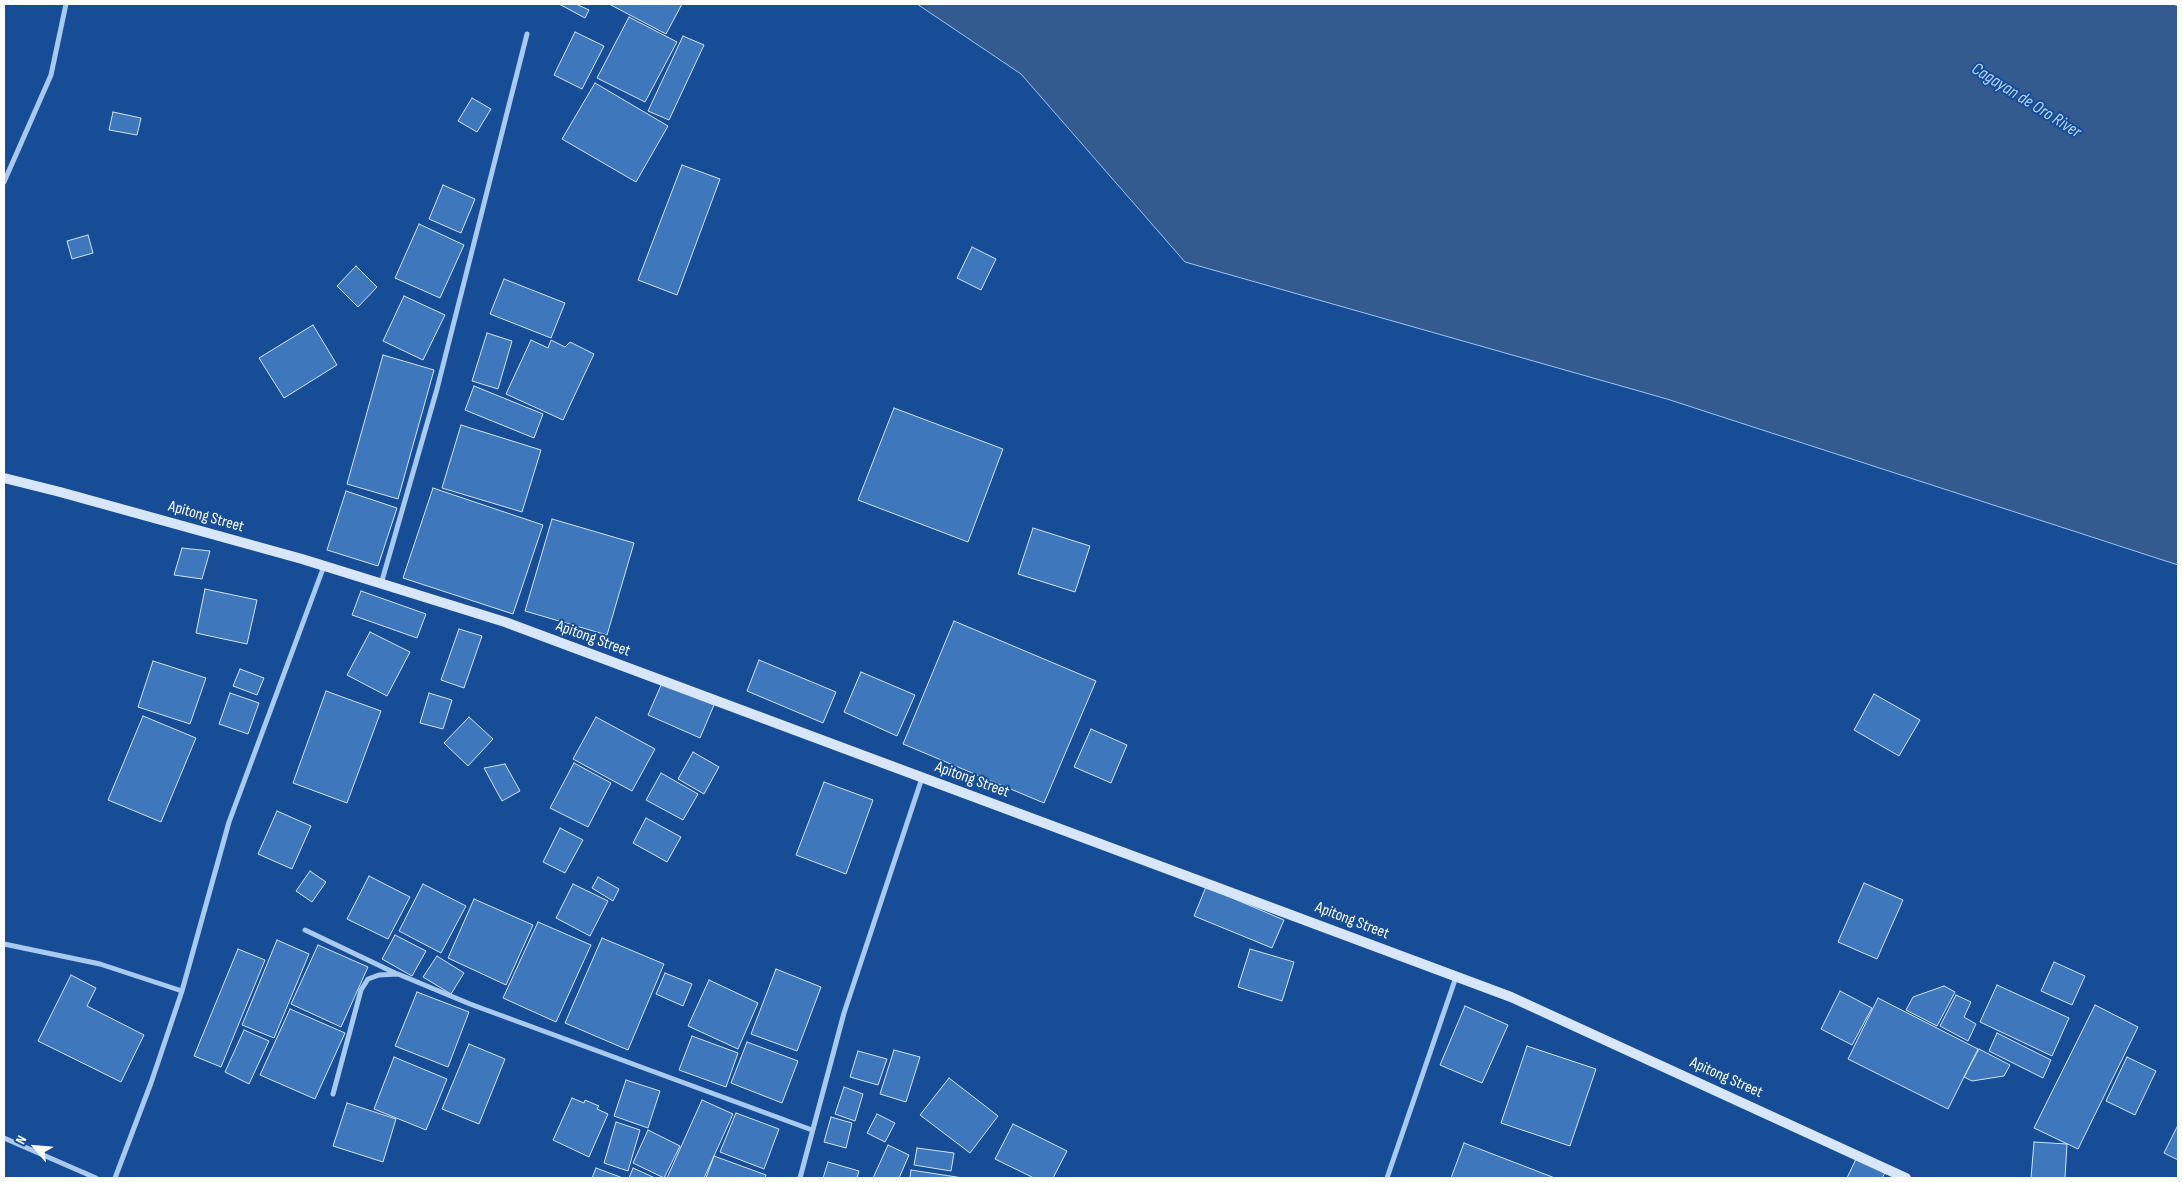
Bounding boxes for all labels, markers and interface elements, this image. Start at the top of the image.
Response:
water label: Cagayan de Oro River [1967,59,2085,143]
street label: Apitong Street [166,497,246,537]
street label: Apitong Street [553,617,633,661]
street label: Apitong Street [932,758,1012,802]
street label: Apitong Street [1312,898,1392,944]
street label: Apitong Street [1687,1053,1765,1103]
north arrow [10,1122,60,1172]
text: N [12,1133,30,1147]

